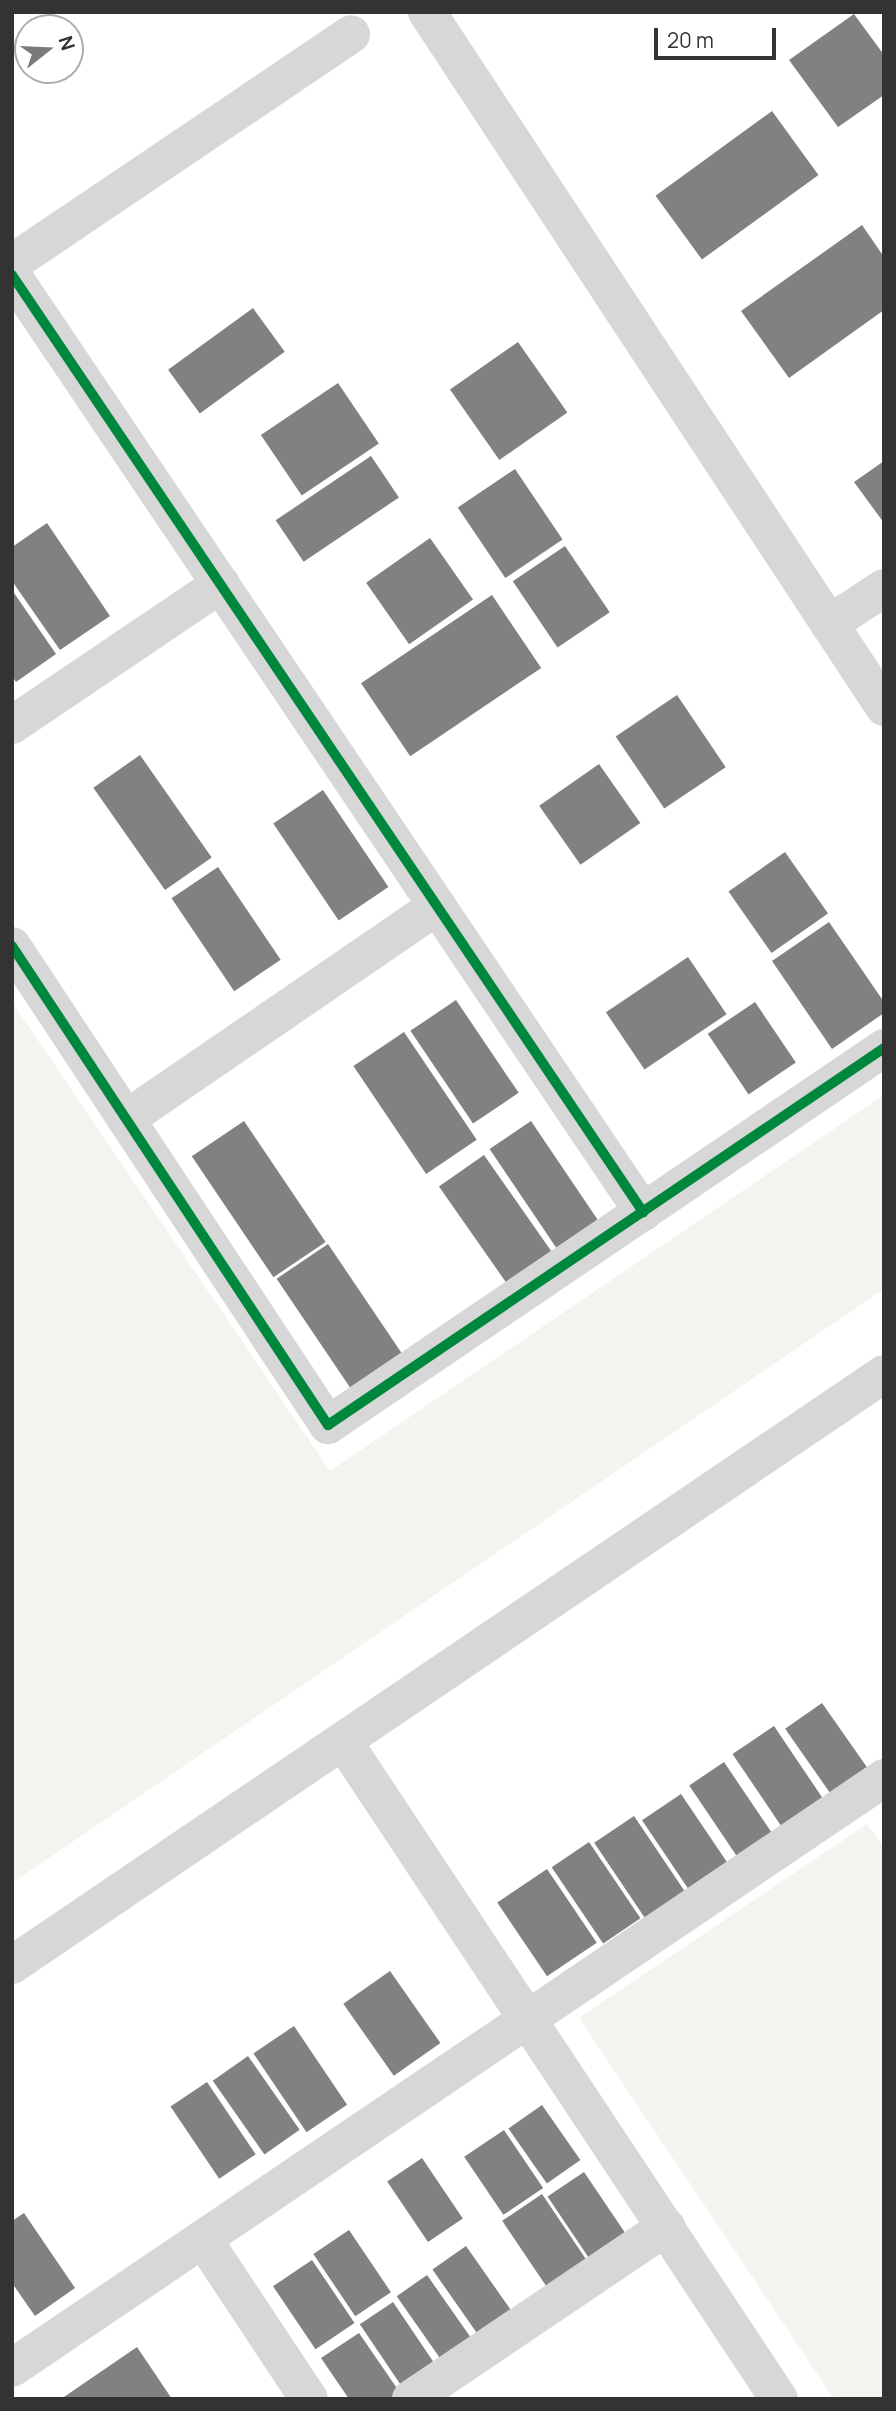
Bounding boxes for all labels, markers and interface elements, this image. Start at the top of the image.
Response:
north arrow [14,14,84,84]
scale bar [658,14,780,58]
text: 20 m [667,26,714,54]
text: N [53,33,82,54]

